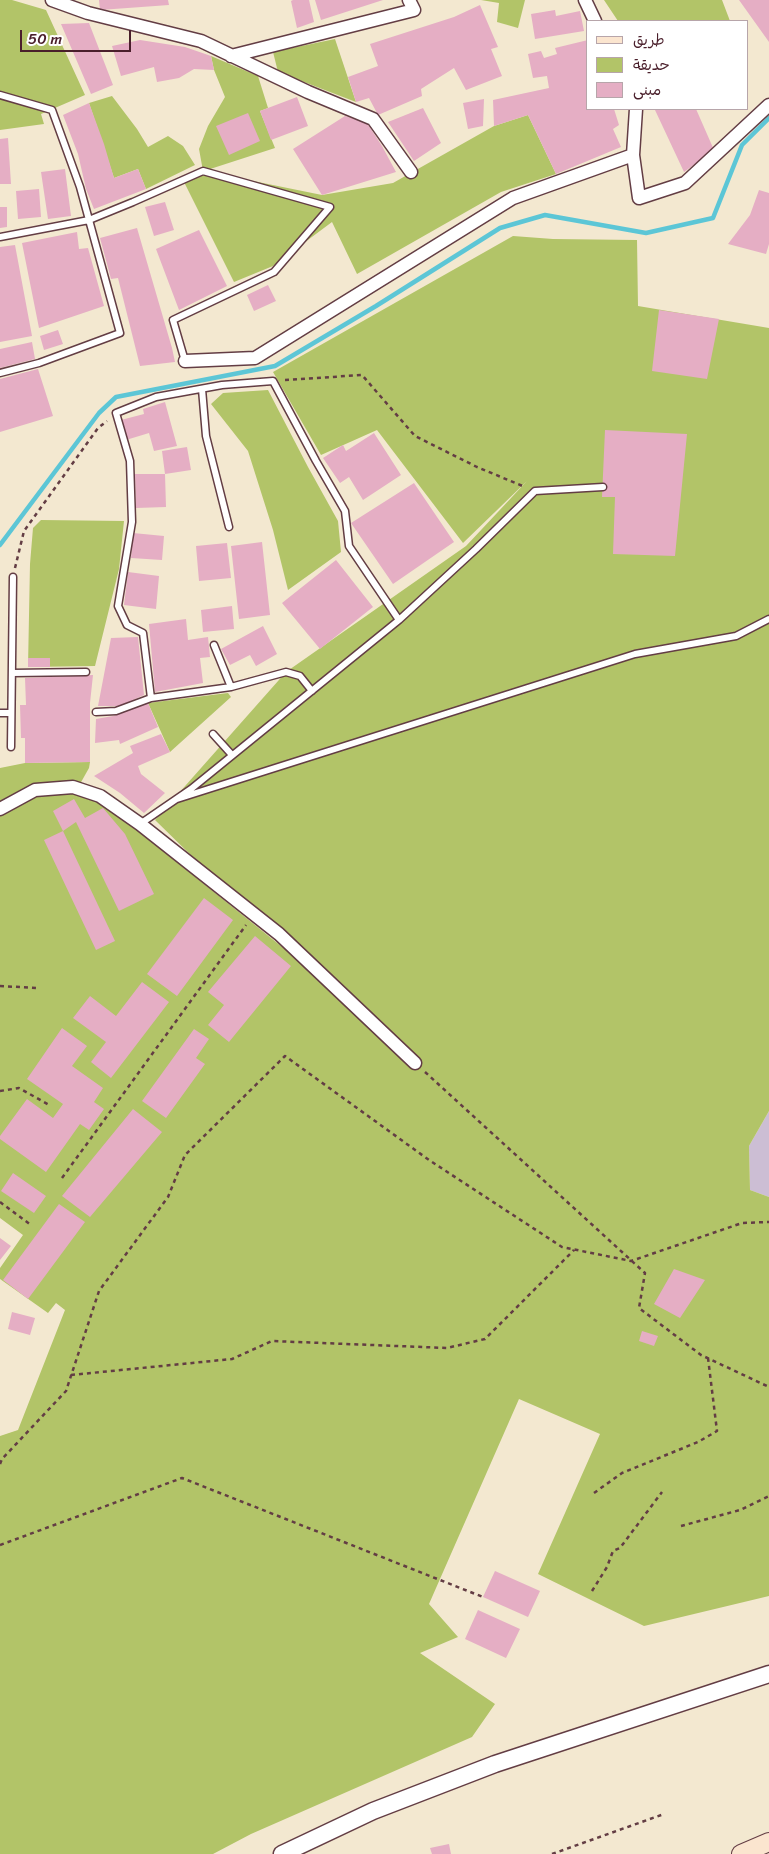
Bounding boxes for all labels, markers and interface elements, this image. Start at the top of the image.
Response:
scale bar [22,20,134,52]
legend [586,20,749,110]
text: 50 m [28,26,62,52]
text: طريق [633,27,665,53]
text: حديقة [633,52,670,78]
text: مبنى [633,77,661,103]

